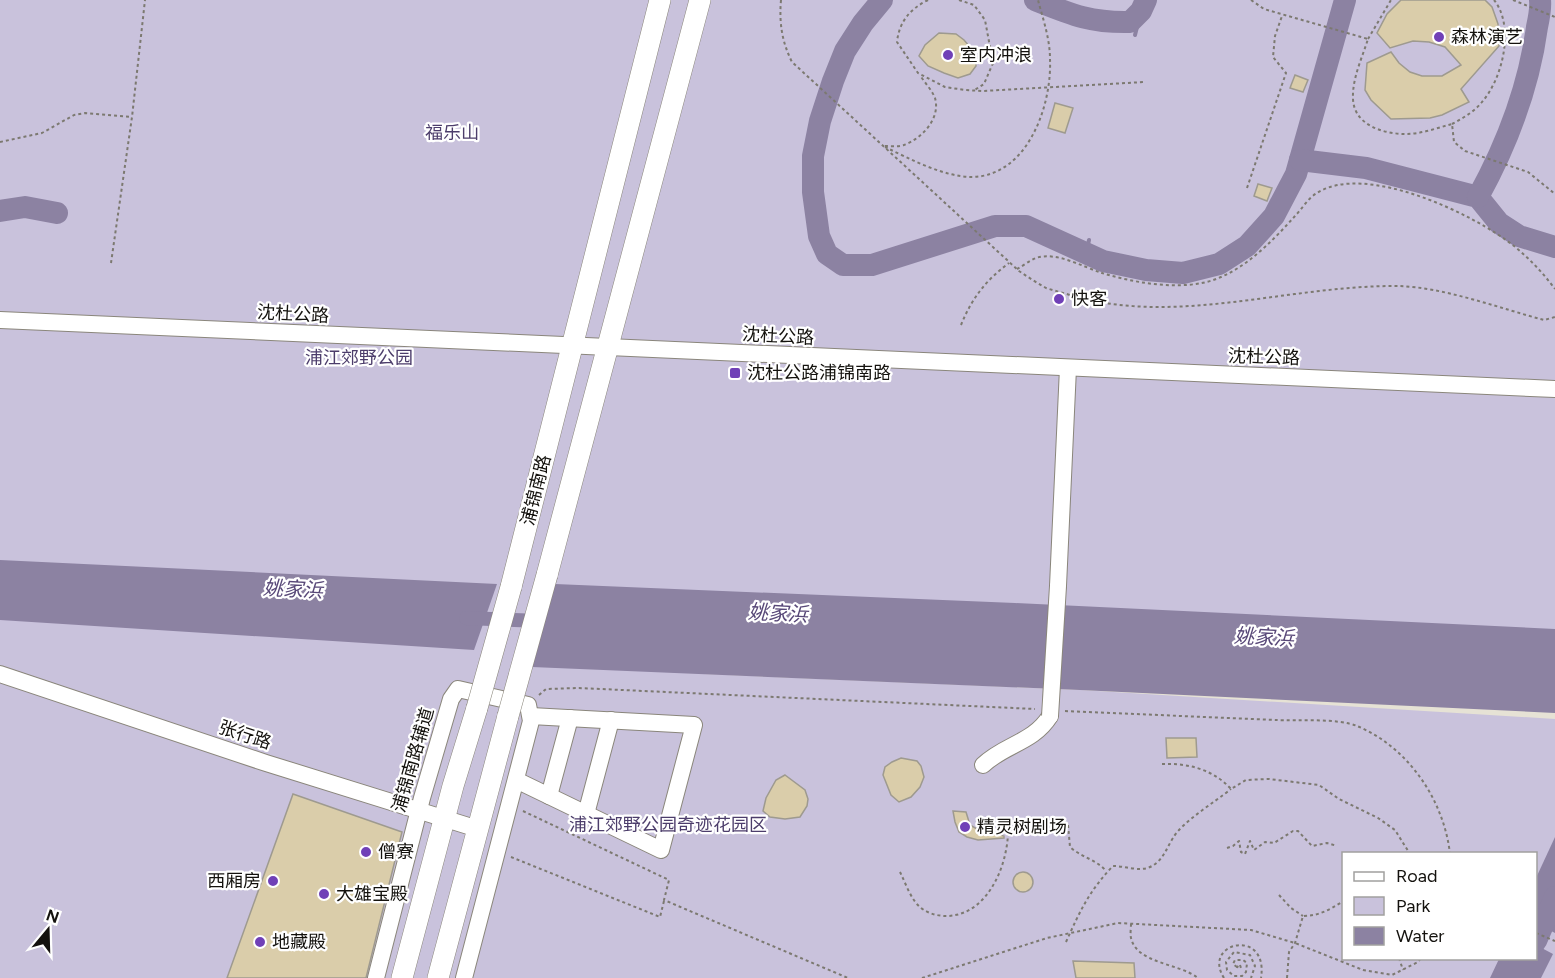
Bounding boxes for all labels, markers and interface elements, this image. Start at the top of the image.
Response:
place label: 森林演艺 [1451,26,1523,48]
marker: 森林演艺 [1432,30,1446,44]
place label: 室内冲浪 [960,44,1032,66]
marker: 室内冲浪 [941,48,955,62]
park label: 福乐山 [425,122,479,144]
place label: 快客 [1071,288,1107,310]
marker: 快客 [1052,292,1066,306]
street label: 沈杜公路 [256,301,330,327]
street label: 沈杜公路 [741,323,815,349]
street label: 沈杜公路 [1228,345,1300,369]
park label: 浦江郊野公园 [305,347,413,369]
place label: 沈杜公路浦锦南路 [747,362,891,384]
marker: 沈杜公路浦锦南路 [728,366,742,380]
street label: 浦锦南路 [517,452,555,528]
water label: 姚家浜 [262,575,326,603]
water label: 姚家浜 [747,599,811,627]
water label: 姚家浜 [1233,623,1297,651]
street label: 浦锦南路辅道 [388,705,438,815]
street label: 张行路 [216,716,274,754]
park label: 浦江郊野公园奇迹花园区 [569,814,767,836]
place label: 精灵树剧场 [977,816,1067,838]
marker: 精灵树剧场 [958,820,972,834]
place label: 僧寮 [378,841,414,863]
marker: 僧寮 [359,845,373,859]
legend [1342,852,1537,960]
text: Road [1396,865,1437,887]
place label: 西厢房 [207,870,261,892]
marker: 西厢房 [266,874,280,888]
place label: 大雄宝殿 [336,883,408,905]
marker: 大雄宝殿 [317,887,331,901]
text: Park [1396,895,1431,917]
north arrow [18,900,78,960]
text: N [44,905,62,927]
text: Water [1396,925,1444,947]
place label: 地藏殿 [272,931,326,953]
marker: 地藏殿 [253,935,267,949]

